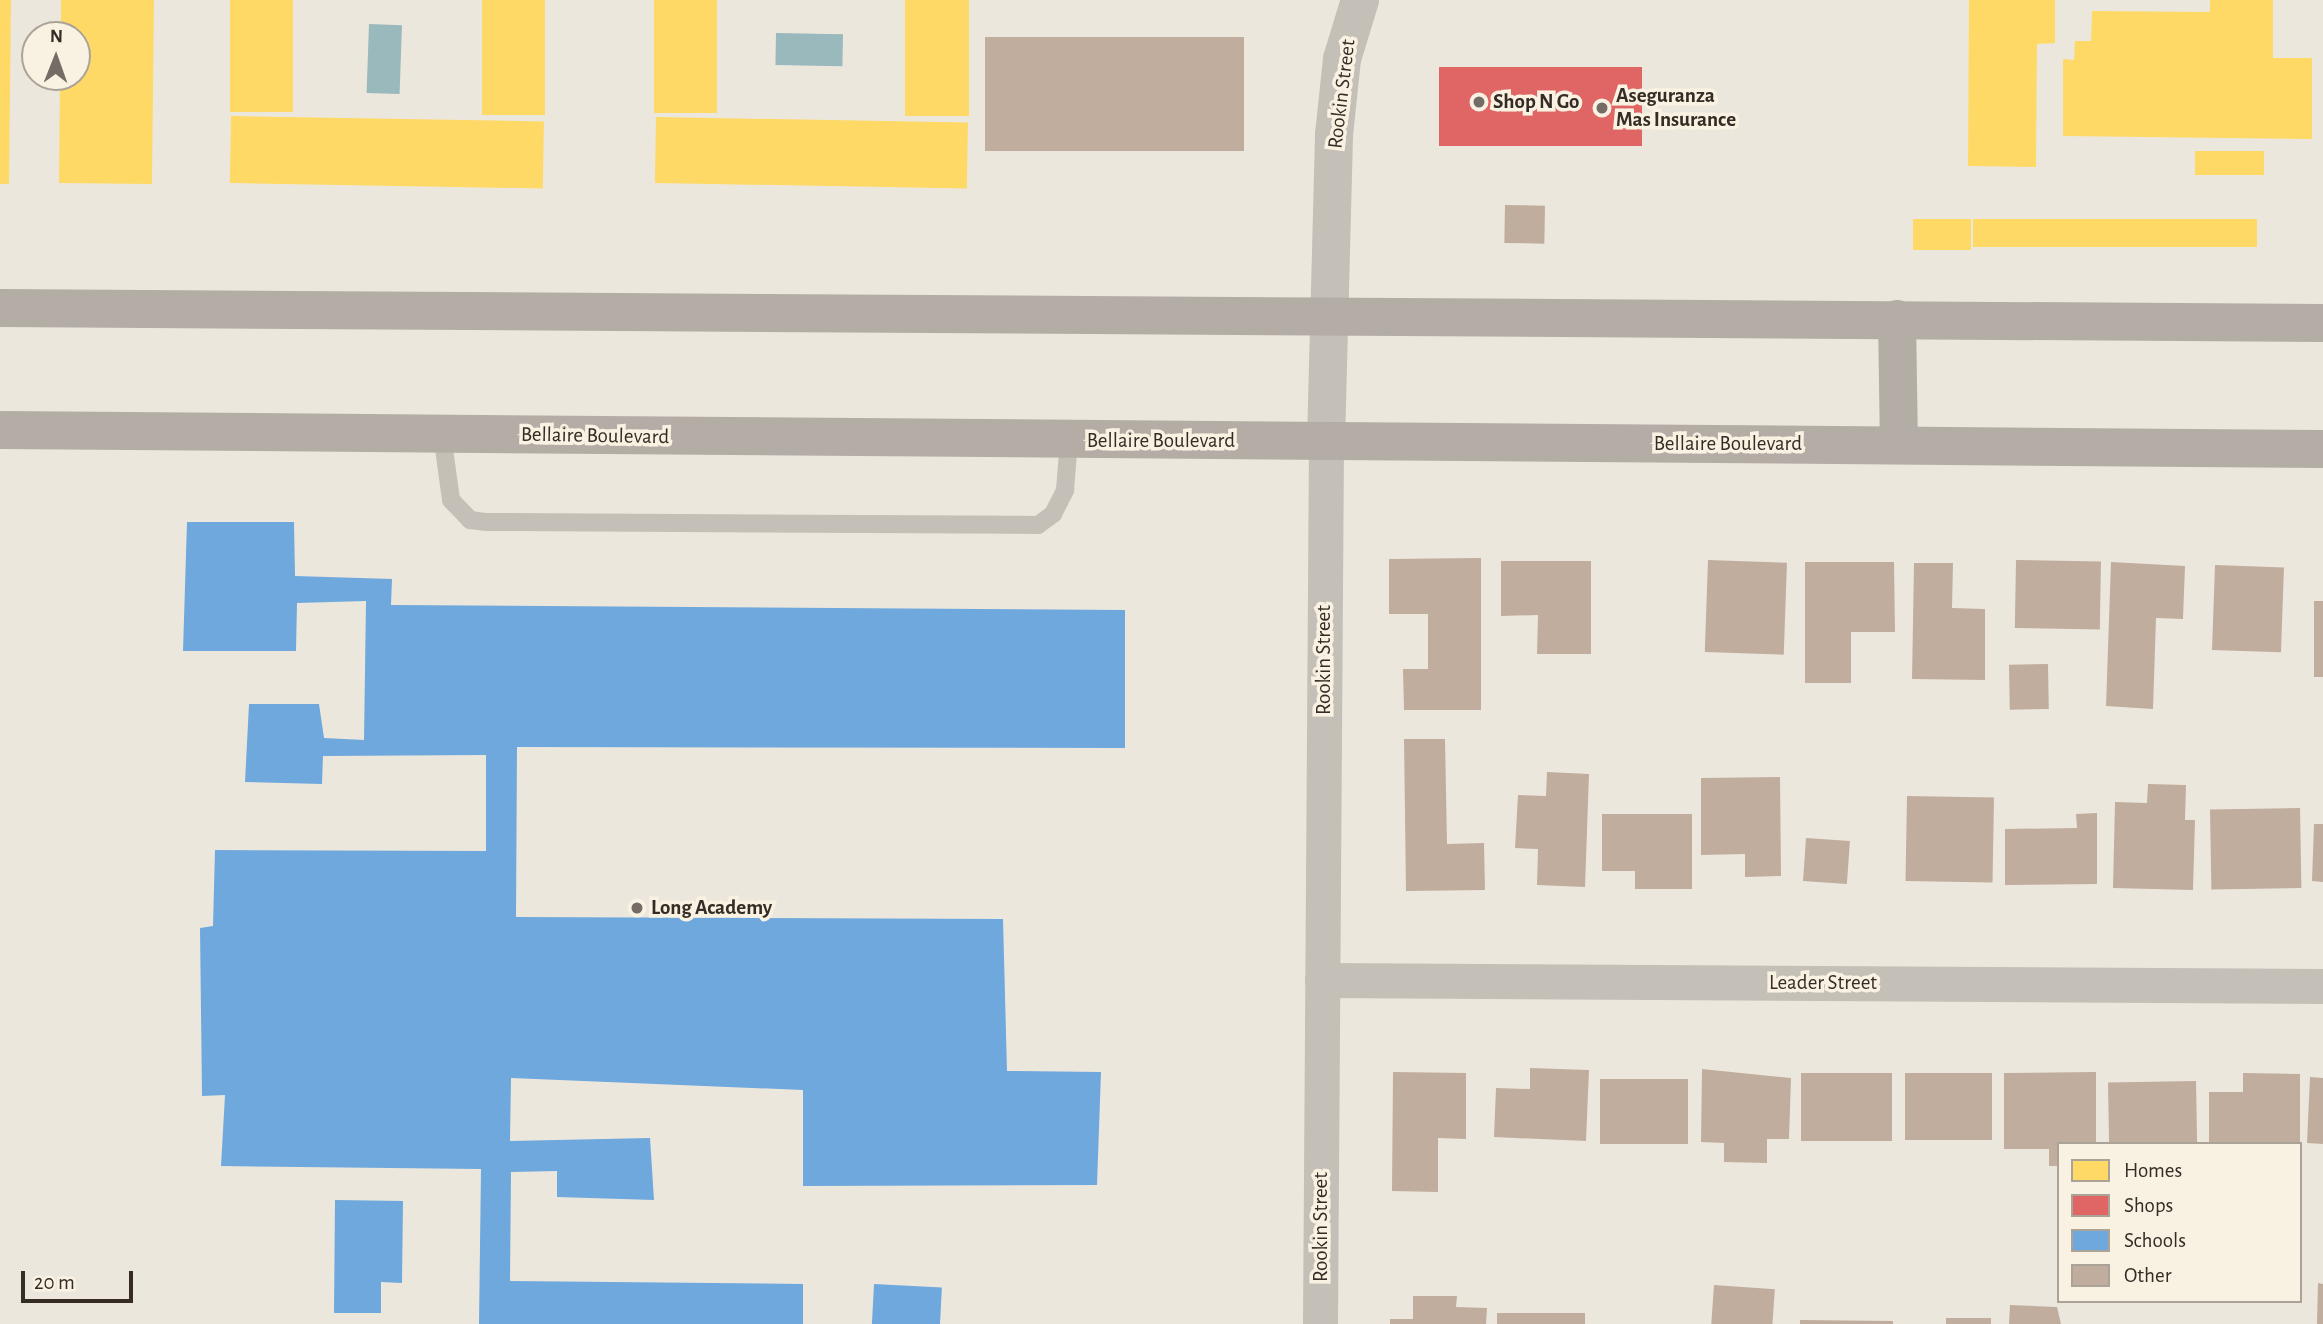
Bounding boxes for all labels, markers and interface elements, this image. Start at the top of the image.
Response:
north arrow [21,21,91,91]
text: N [50,27,63,46]
street label: Rookin Street [1323,38,1361,150]
place label: Aseguranza Mas Insurance [1616,83,1736,133]
place label: Shop N Go [1493,89,1579,115]
marker: Shop N Go [1471,94,1487,110]
marker: Aseguranza Mas Insurance [1594,100,1610,116]
street label: Bellaire Boulevard [521,422,669,450]
street label: Bellaire Boulevard [1087,428,1235,454]
street label: Bellaire Boulevard [1654,431,1802,457]
street label: Rookin Street [1311,605,1337,715]
place label: Long Academy [651,895,772,921]
marker: Long Academy [629,900,645,916]
street label: Leader Street [1769,970,1877,996]
legend [2057,1142,2302,1303]
text: Homes [2124,1160,2182,1181]
street label: Rookin Street [1308,1172,1334,1282]
text: Shops [2124,1195,2173,1216]
text: Schools [2124,1230,2186,1251]
scale bar [24,1258,136,1302]
text: Other [2124,1265,2171,1286]
text: 20 m [34,1272,75,1293]

